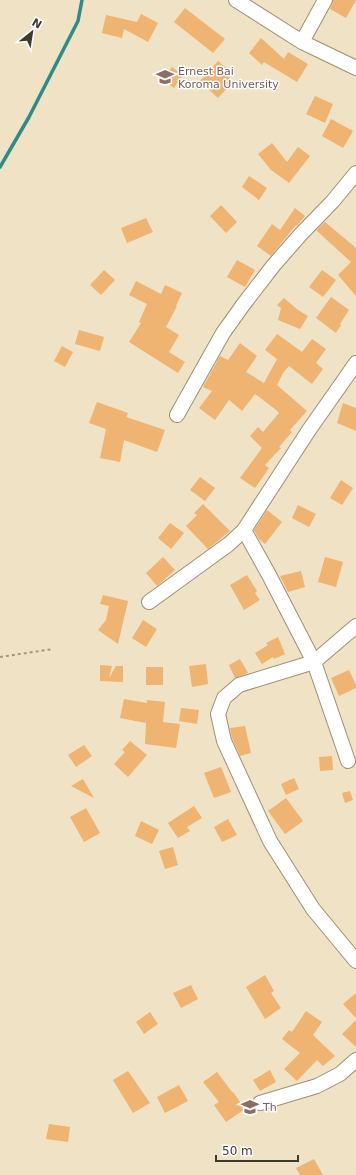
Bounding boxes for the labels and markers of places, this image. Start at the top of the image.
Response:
place label: Ernest Bai Koroma University [178,65,279,91]
school or university icon: Ernest Bai Koroma University [155,67,175,87]
school or university icon: Th [240,1097,260,1117]
place label: Th [262,1101,277,1114]

